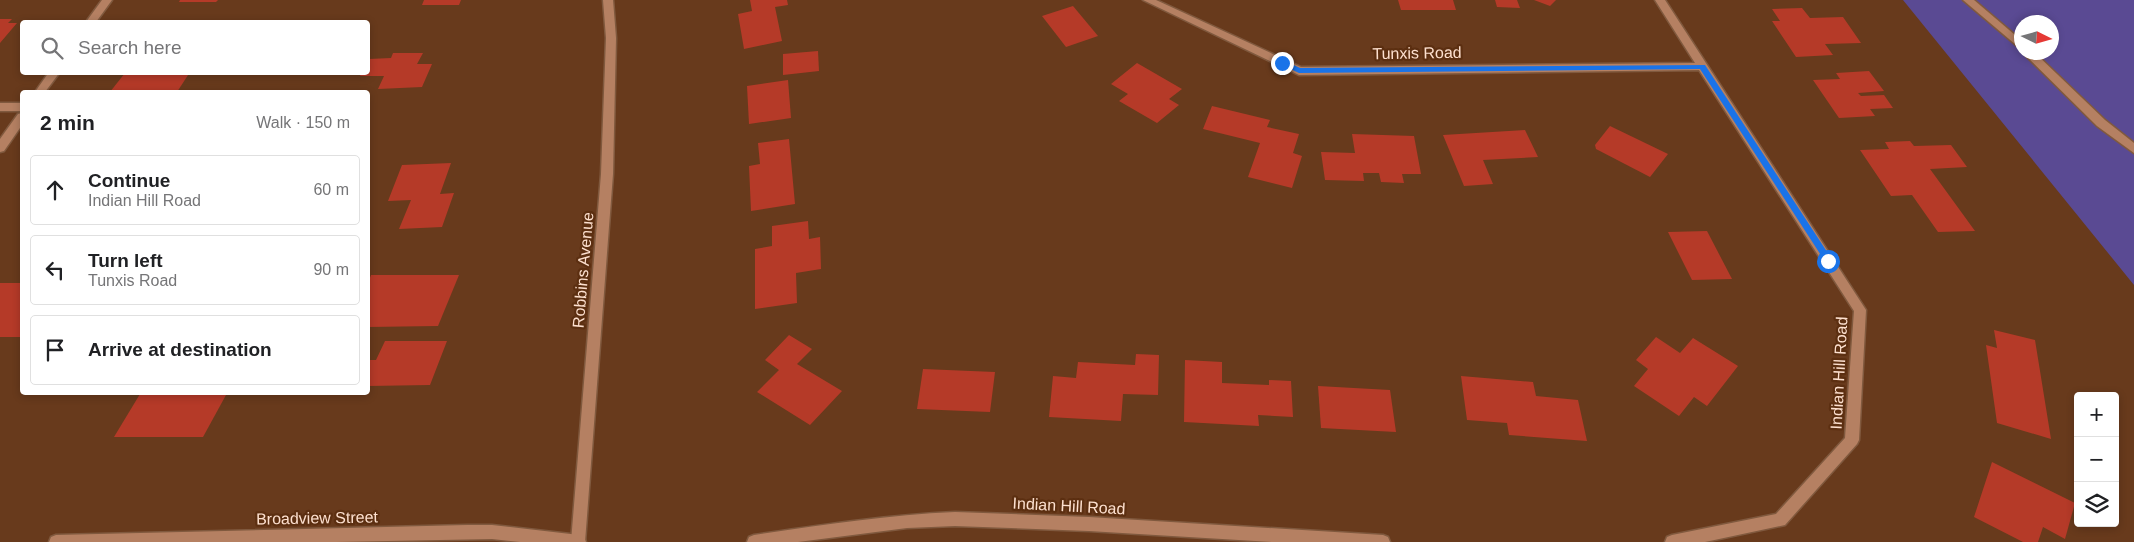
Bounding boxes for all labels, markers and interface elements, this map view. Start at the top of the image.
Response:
north arrow [2014,15,2059,60]
search box [20,20,370,75]
icon: search [38,34,66,62]
text: Search here [78,37,182,58]
street label: Tunxis Road [1372,44,1462,62]
route end [1271,52,1294,75]
text: 2 min [40,111,95,134]
text: Walk · 150 m [256,114,350,131]
text: Continue [88,170,170,191]
icon: ahead [41,176,69,204]
text: 60 m [313,181,349,198]
text: Indian Hill Road [88,192,201,209]
street label: Robbins Avenue [569,211,597,329]
text: Turn left [88,250,163,271]
route start [1817,250,1840,273]
icon: left [41,256,69,284]
text: 90 m [313,261,349,278]
text: Tunxis Road [88,272,177,289]
street label: Indian Hill Road [1828,316,1850,430]
icon: arrive [41,336,69,364]
text: Arrive at destination [88,339,272,360]
map controls [2074,392,2119,527]
button: + [2074,392,2119,437]
button: − [2074,437,2119,482]
button: layers [2074,482,2119,527]
street label: Indian Hill Road [1012,495,1126,517]
street label: Broadview Street [256,508,379,528]

